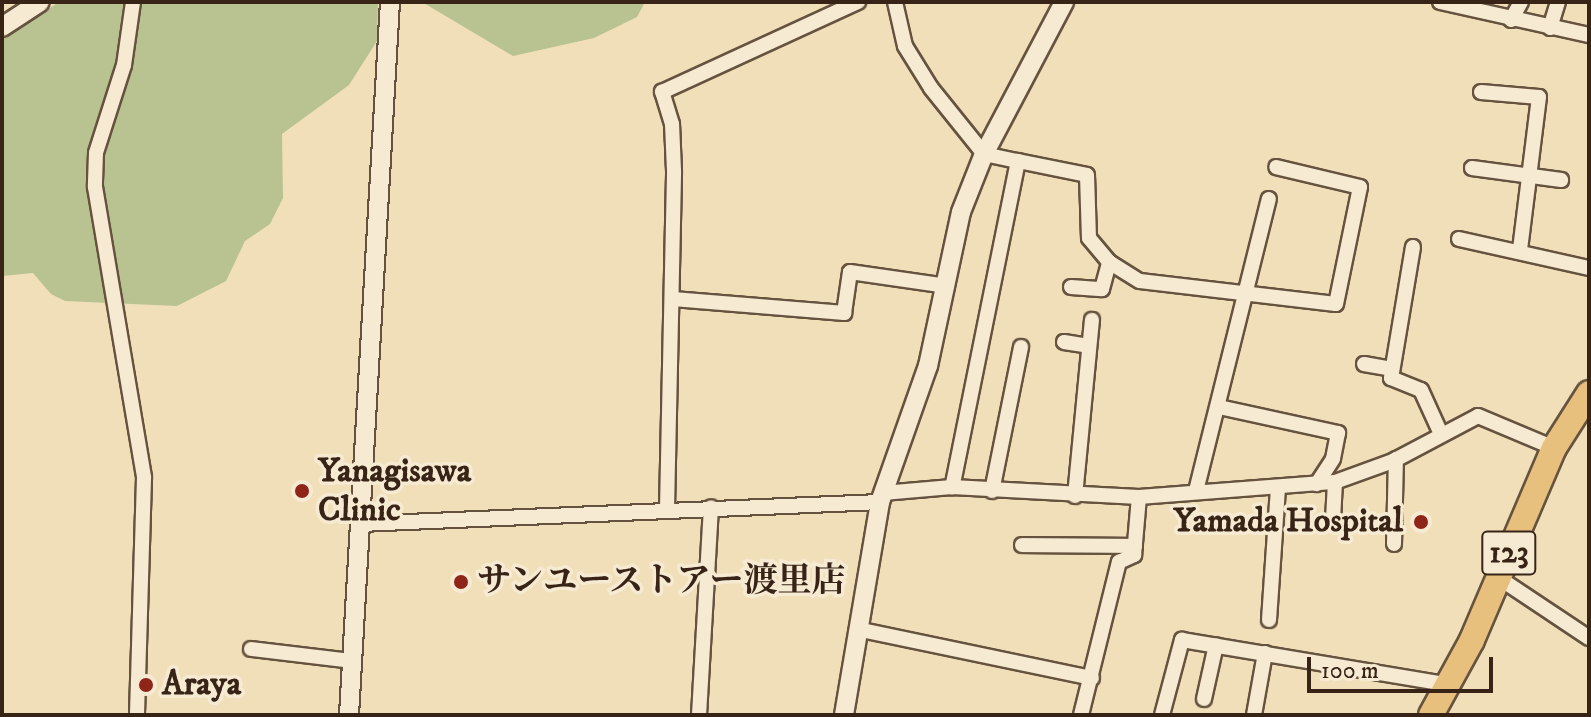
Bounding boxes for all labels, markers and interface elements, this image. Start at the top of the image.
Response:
place label: Yanagisawa Clinic [318,451,471,530]
marker: Yanagisawa Clinic [293,482,311,500]
place label: Yamada Hospital [1173,502,1403,542]
marker: Yamada Hospital [1410,511,1432,533]
road number: 123 [1481,525,1537,581]
place label: サンユーストアー渡里店 [477,562,850,602]
marker: サンユーストアー渡里店 [452,573,470,591]
scale bar [1311,641,1497,691]
text: 100 m [1321,656,1379,686]
place label: Araya [162,665,241,705]
marker: Araya [137,676,155,694]

